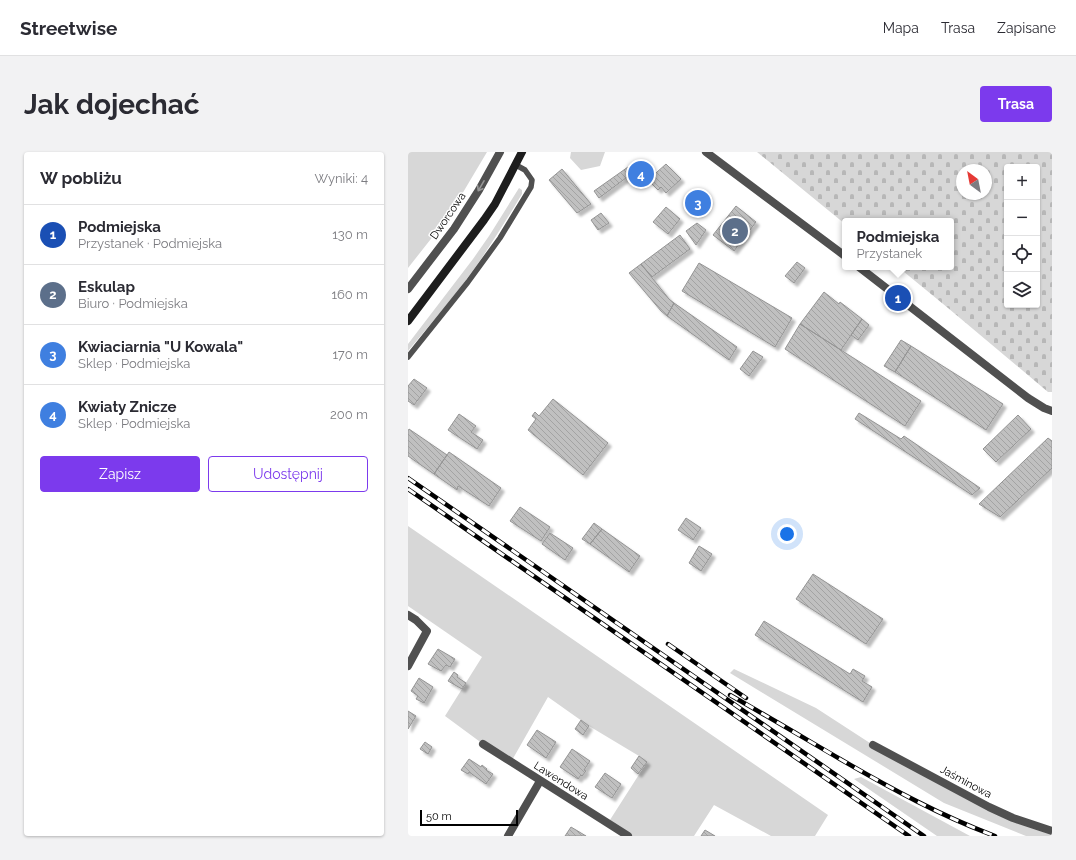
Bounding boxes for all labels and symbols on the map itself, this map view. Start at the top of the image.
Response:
pin: 4 [628,159,654,189]
north arrow [956,164,992,200]
one-way arrow [476,180,484,192]
pin: 3 [685,188,711,218]
street label: Dworcowa [428,190,468,242]
pin: 2 [722,216,748,246]
pin: 1 [885,283,911,313]
your location [777,524,797,544]
street label: Lawendowa [531,759,591,803]
street label: Jaśminowa [938,763,994,801]
scale bar [420,808,518,827]

